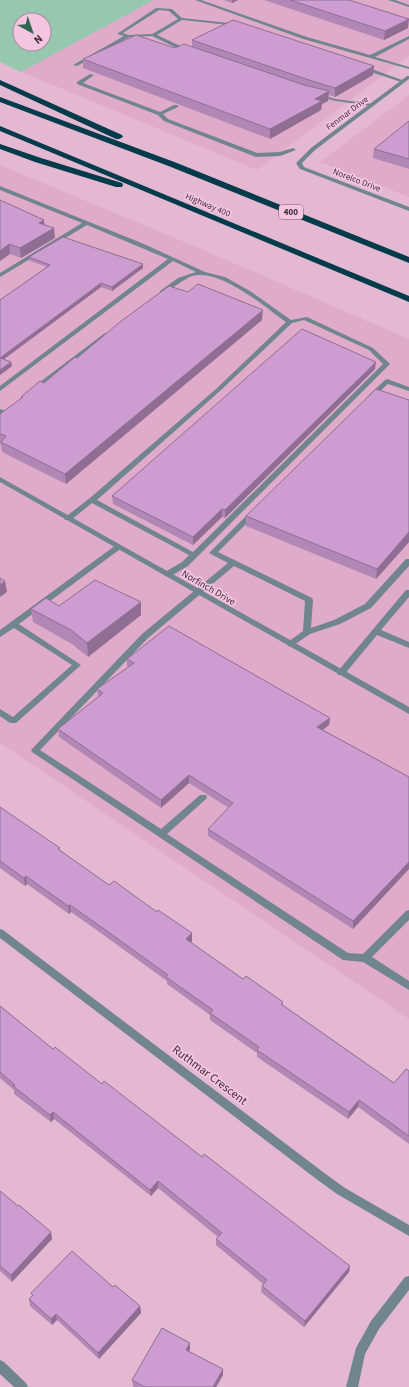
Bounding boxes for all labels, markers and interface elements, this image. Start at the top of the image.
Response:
north arrow [12,12,52,52]
text: N [30,31,46,47]
street label: Fenmar Drive [323,93,372,134]
street label: Norelco Drive [331,165,383,196]
street label: Highway 400 [183,190,233,221]
road number: 400 [279,205,303,219]
street label: Norfinch Drive [179,567,238,609]
street label: Ruthmar Crescent [169,1041,251,1109]

